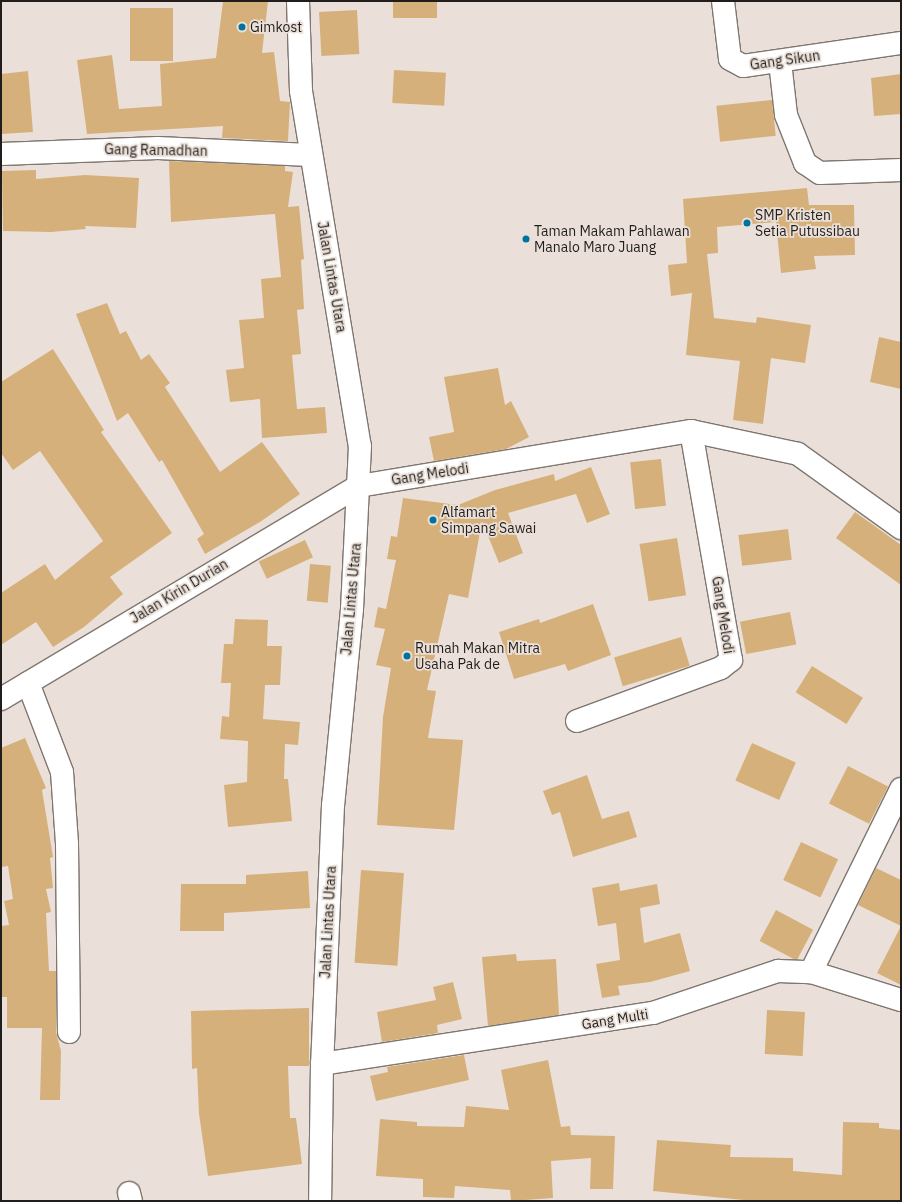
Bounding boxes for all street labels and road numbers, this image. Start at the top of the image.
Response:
street label: Gang Sikun [749,47,821,73]
street label: Gang Ramadhan [104,141,208,159]
street label: Jalan Lintas Utara [314,220,350,334]
street label: Gang Melodi [390,460,470,488]
street label: Jalan Lintas Utara [338,542,364,656]
street label: Jalan Kirin Durian [127,555,231,627]
street label: Gang Melodi [709,575,737,655]
street label: Jalan Lintas Utara [317,865,339,979]
street label: Gang Multi [580,1005,650,1033]

